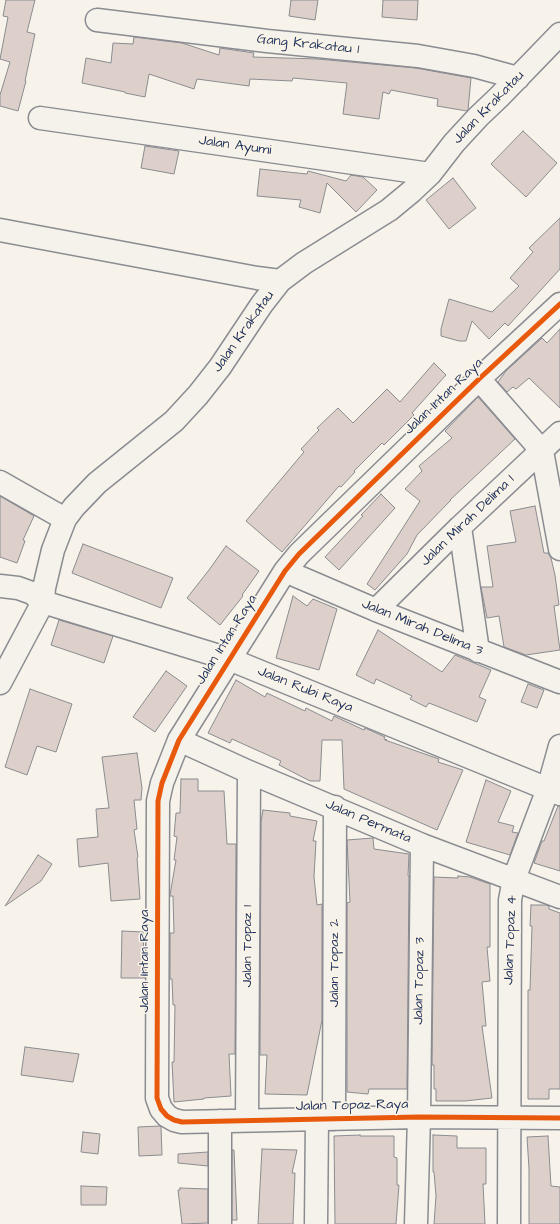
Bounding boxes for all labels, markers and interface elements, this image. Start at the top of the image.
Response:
street label: Gang Krakatau 1 [256,31,360,59]
street label: Jalan Krakatau [450,68,528,148]
street label: Jalan Ayumi [198,133,272,159]
street label: Jalan Krakatau [210,288,278,376]
street label: Jalan Intan Raya [401,355,487,439]
street label: Jalan Mirah Delima 1 [418,472,518,570]
street label: Jalan Intan Raya [193,592,261,688]
street label: Jalan Mirah Delima 3 [359,596,485,660]
street label: Jalan Rubi Raya [255,663,355,717]
street label: Jalan Permata [323,796,413,848]
street label: Jalan Topaz 4 [501,895,521,985]
street label: Jalan Topaz 1 [240,905,256,987]
street label: Jalan Intan Raya [137,910,153,1012]
street label: Jalan Topaz 2 [327,919,343,1007]
street label: Jalan Topaz 3 [411,937,429,1025]
street label: Jalan Topaz Raya [296,1097,408,1115]

